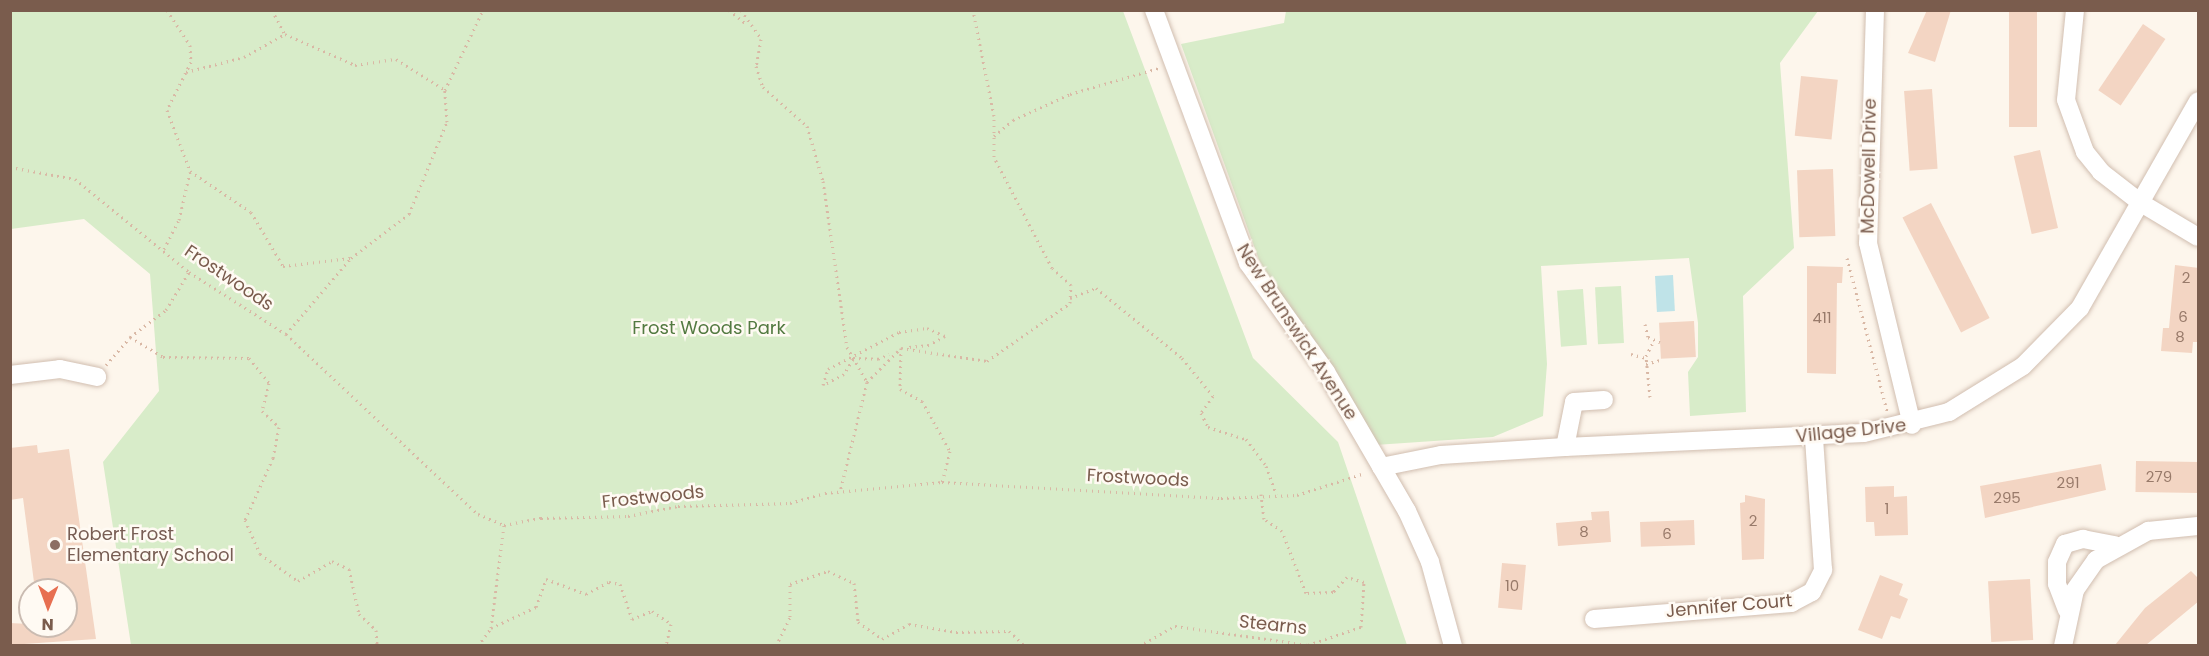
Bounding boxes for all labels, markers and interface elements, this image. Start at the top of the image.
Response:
street label: McDowell Drive [1857,98,1881,234]
street label: Frostwoods [180,240,278,316]
street label: New Brunswick Avenue [1232,240,1362,424]
house number: 2 [2182,269,2190,287]
house number: 6 [2178,308,2188,326]
house number: 411 [1812,309,1832,327]
park label: Frost Woods Park [632,317,786,339]
house number: 8 [2175,328,2185,346]
street label: Village Drive [1795,414,1907,448]
street label: Frostwoods [1086,465,1190,491]
house number: 279 [2146,468,2172,486]
house number: 291 [2057,474,2079,492]
street label: Frostwoods [601,481,705,513]
house number: 295 [1993,489,2021,507]
house number: 1 [1885,500,1889,518]
house number: 2 [1749,512,1757,530]
house number: 8 [1579,523,1589,541]
place label: Robert Frost Elementary School [67,524,234,566]
house number: 6 [1662,525,1672,543]
marker: Robert Frost Elementary School [48,538,62,552]
house number: 10 [1505,577,1519,595]
north arrow [18,578,78,638]
street label: Jennifer Court [1665,590,1793,622]
street label: Stearns [1238,611,1308,639]
text: N [41,613,54,636]

